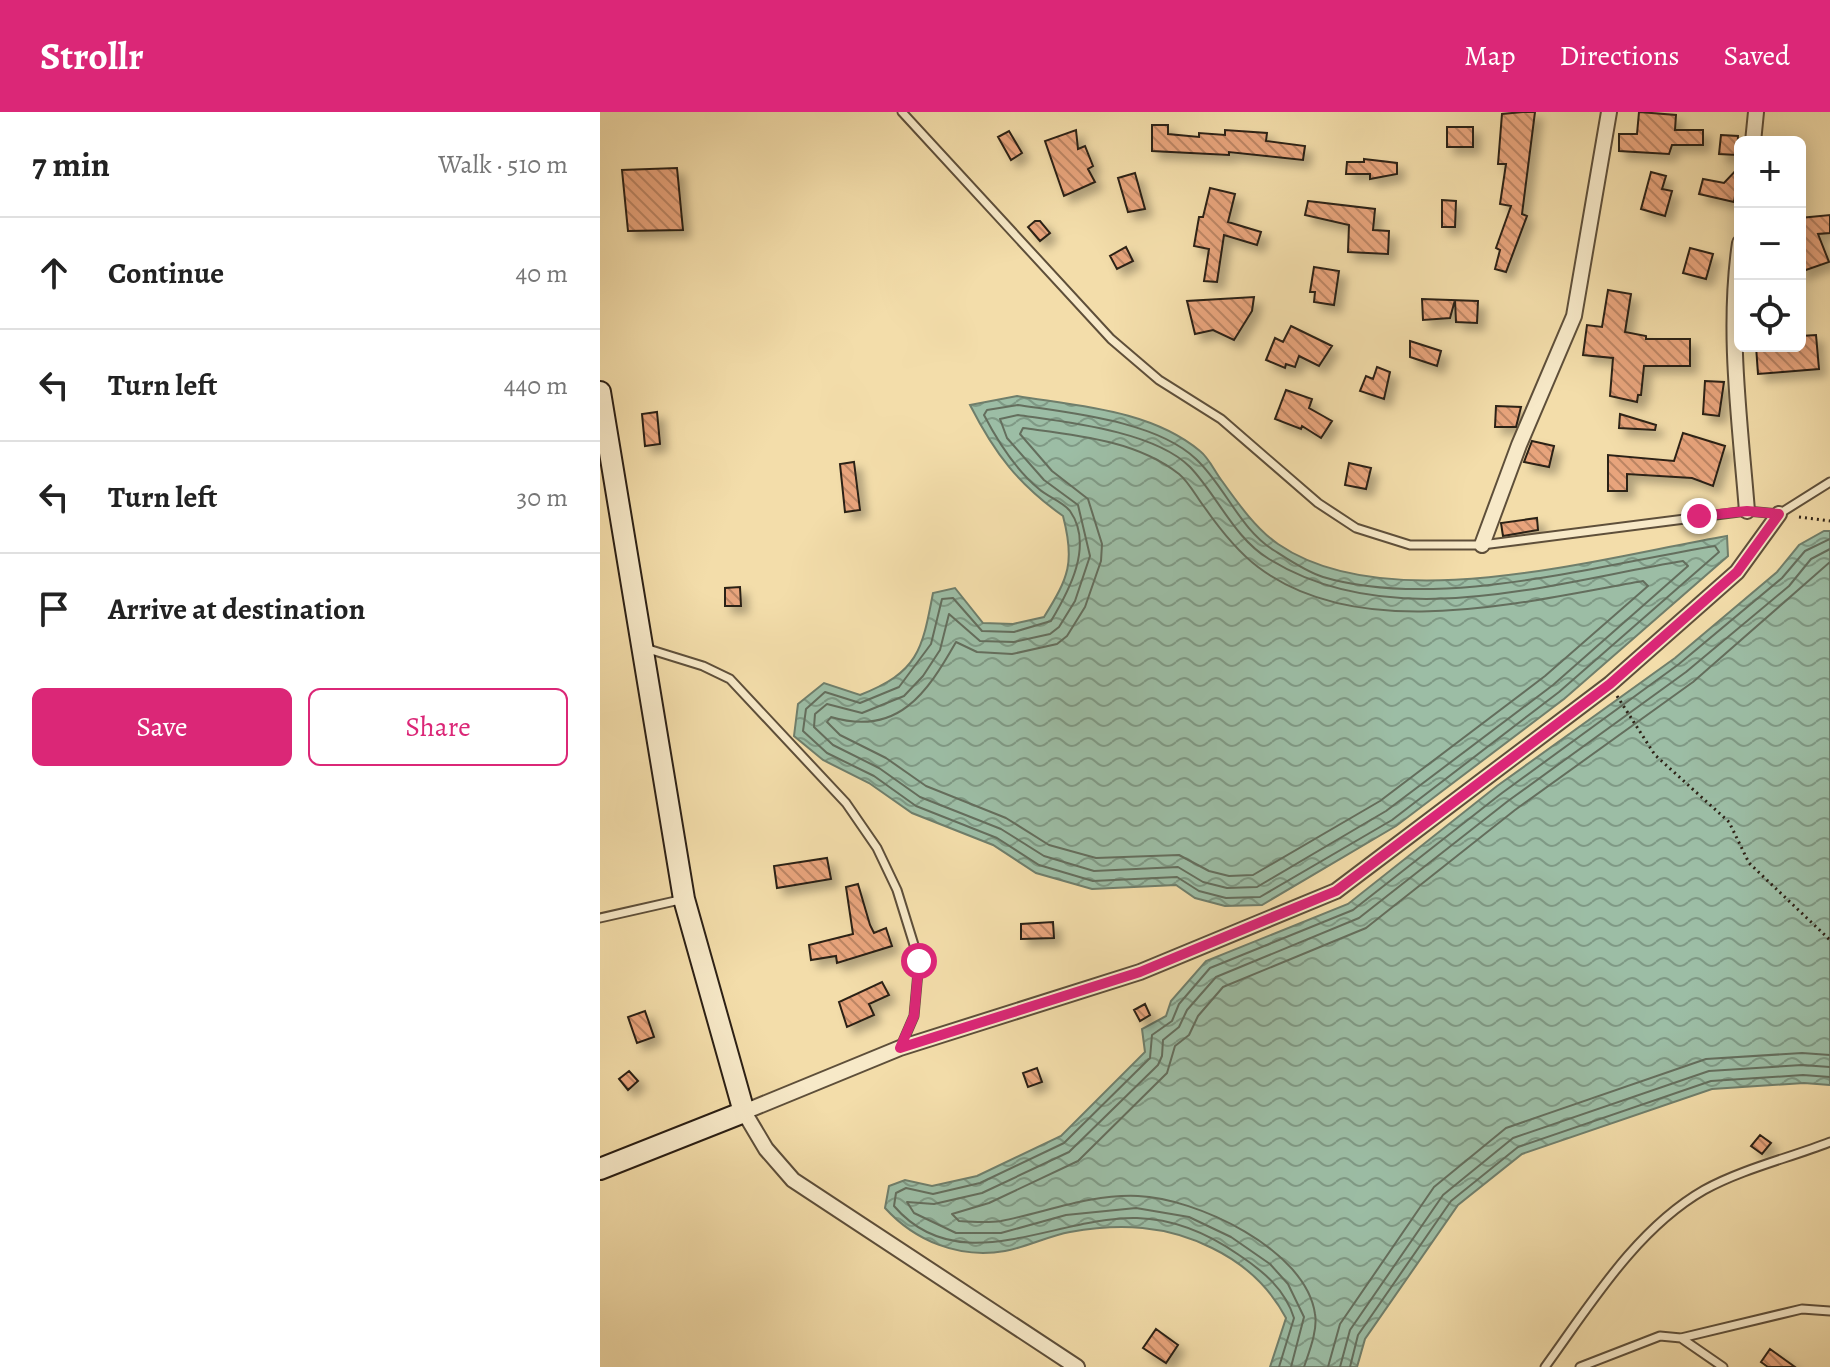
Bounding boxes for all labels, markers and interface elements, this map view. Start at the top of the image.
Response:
text: Strollr [40,30,144,82]
text: Map [1464,37,1515,75]
text: Directions [1559,37,1680,75]
text: Saved [1724,37,1790,75]
map controls [1734,136,1806,352]
button: + [1734,136,1806,208]
text: 7 min [32,141,110,188]
text: Walk · 510 m [438,147,568,182]
button: − [1734,208,1806,280]
icon: ahead [32,251,76,295]
text: Continue [108,253,224,293]
text: 40 m [516,256,568,291]
button: locate [1734,280,1806,352]
icon: left [32,363,76,407]
text: Turn left [108,365,217,405]
text: 440 m [504,368,568,403]
icon: left [32,475,76,519]
text: Turn left [108,477,217,517]
text: 30 m [517,480,568,515]
route end [1681,498,1717,534]
icon: arrive [32,587,76,631]
text: Arrive at destination [108,589,365,629]
button: Save [32,688,292,766]
button: Share [308,688,568,766]
route start [901,943,937,979]

